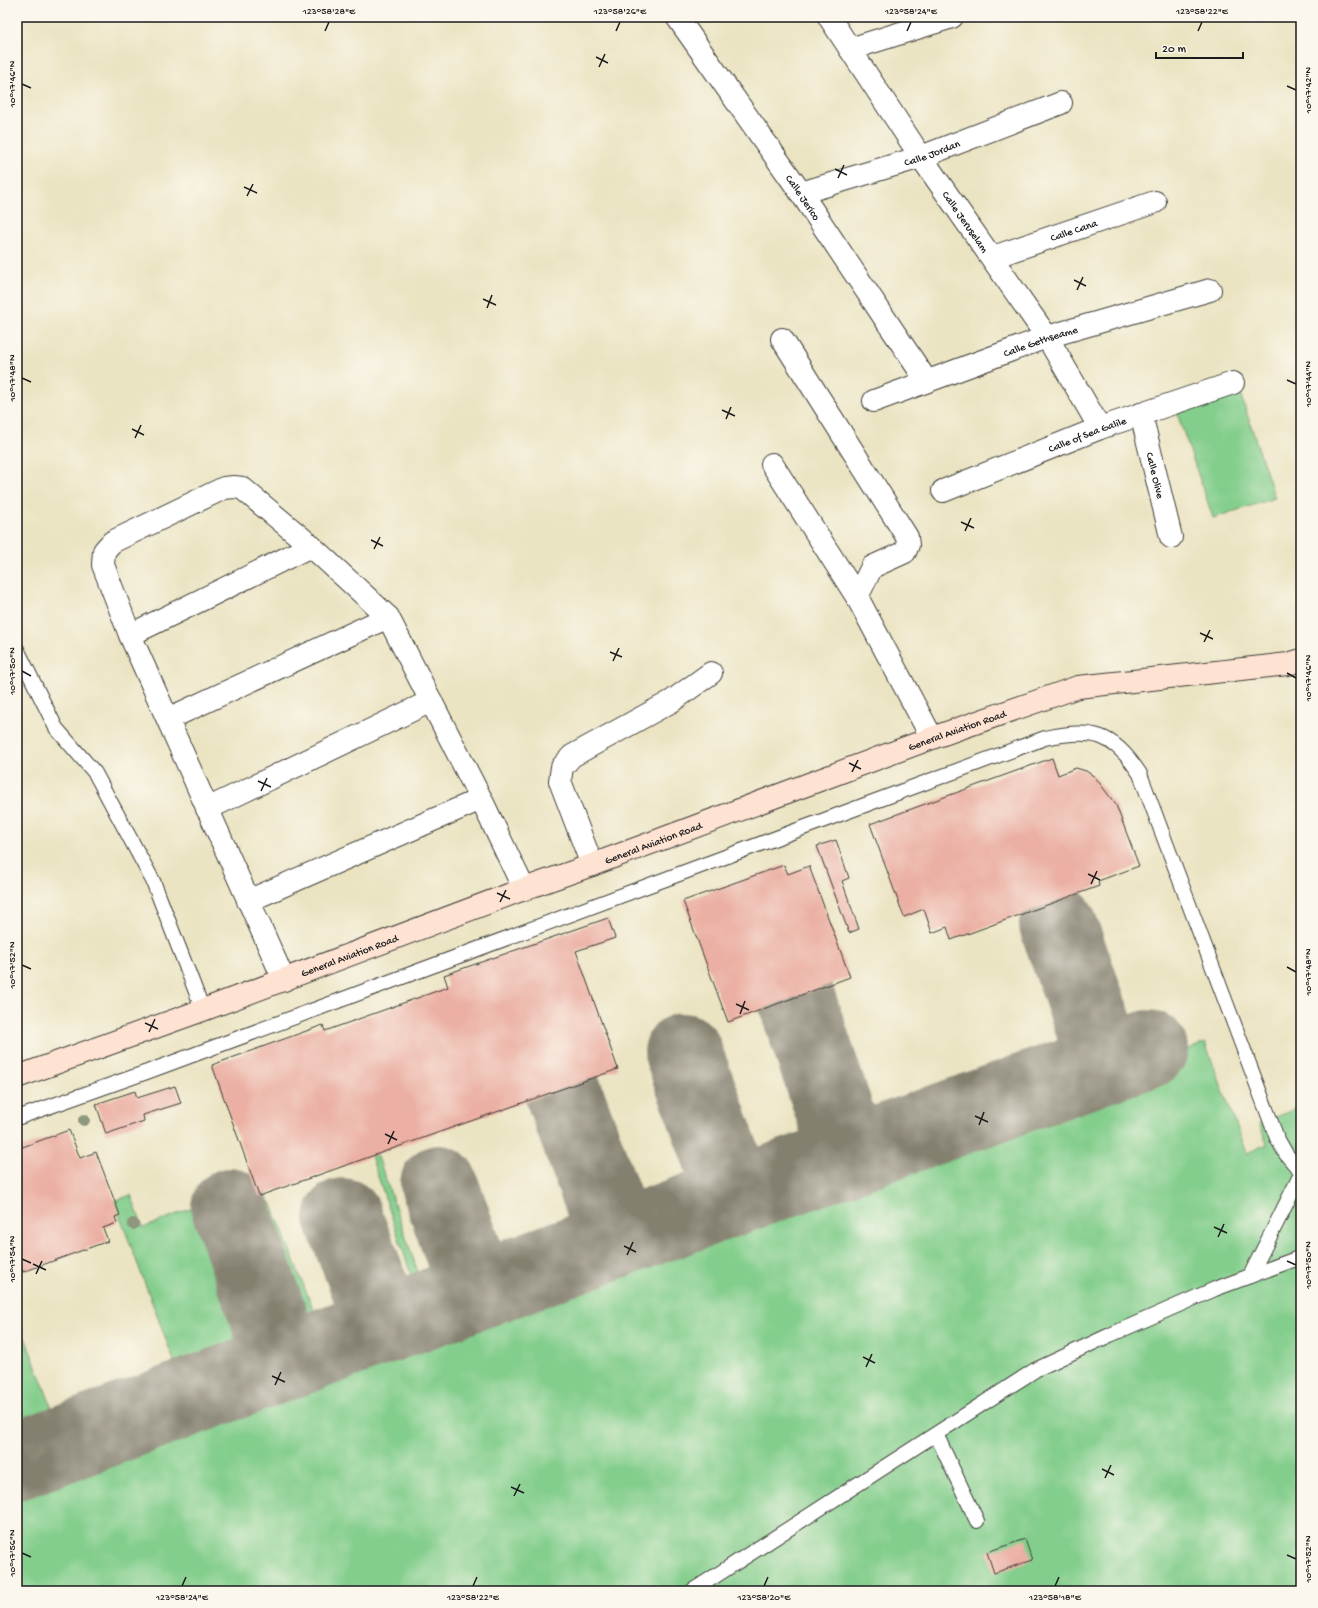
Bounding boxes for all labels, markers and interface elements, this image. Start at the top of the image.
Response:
text: 123°58'28"E [302,6,356,18]
text: 123°58'26"E [593,6,647,18]
text: 123°58'24"E [884,6,938,18]
text: 123°58'22"E [1175,6,1229,18]
scale bar [1156,34,1243,60]
text: 20 m [1162,43,1187,57]
text: 10°17'46"N [7,60,19,108]
text: 10°17'42"N [1303,66,1315,114]
street label: Calle Jordan [903,138,963,170]
street label: Calle Jerico [782,173,822,223]
street label: Calle Jeruselam [939,190,990,256]
street label: Calle Cana [1049,218,1100,245]
street label: Calle Gethseame [1002,324,1080,361]
text: 10°17'48"N [7,354,19,402]
text: 10°17'44"N [1303,360,1315,408]
street label: Calle of Sea Galile [1047,415,1129,456]
street label: Calle Olive [1143,451,1165,500]
text: 10°17'50"N [7,647,19,696]
text: 10°17'46"N [1303,654,1315,702]
street label: General Aviation Road [907,708,1009,754]
street label: General Aviation Road [603,820,706,868]
street label: General Aviation Road [300,932,402,981]
text: 10°17'52"N [7,941,19,989]
text: 10°17'48"N [1303,948,1315,996]
text: 10°17'54"N [7,1235,19,1283]
text: 10°17'50"N [1303,1241,1315,1290]
text: 10°17'56"N [7,1529,19,1578]
text: 10°17'52"N [1303,1535,1315,1583]
text: 123°58'24"E [155,1592,209,1604]
text: 123°58'22"E [446,1592,500,1604]
text: 123°58'20"E [737,1592,791,1604]
text: 123°58'18"E [1028,1592,1082,1604]

